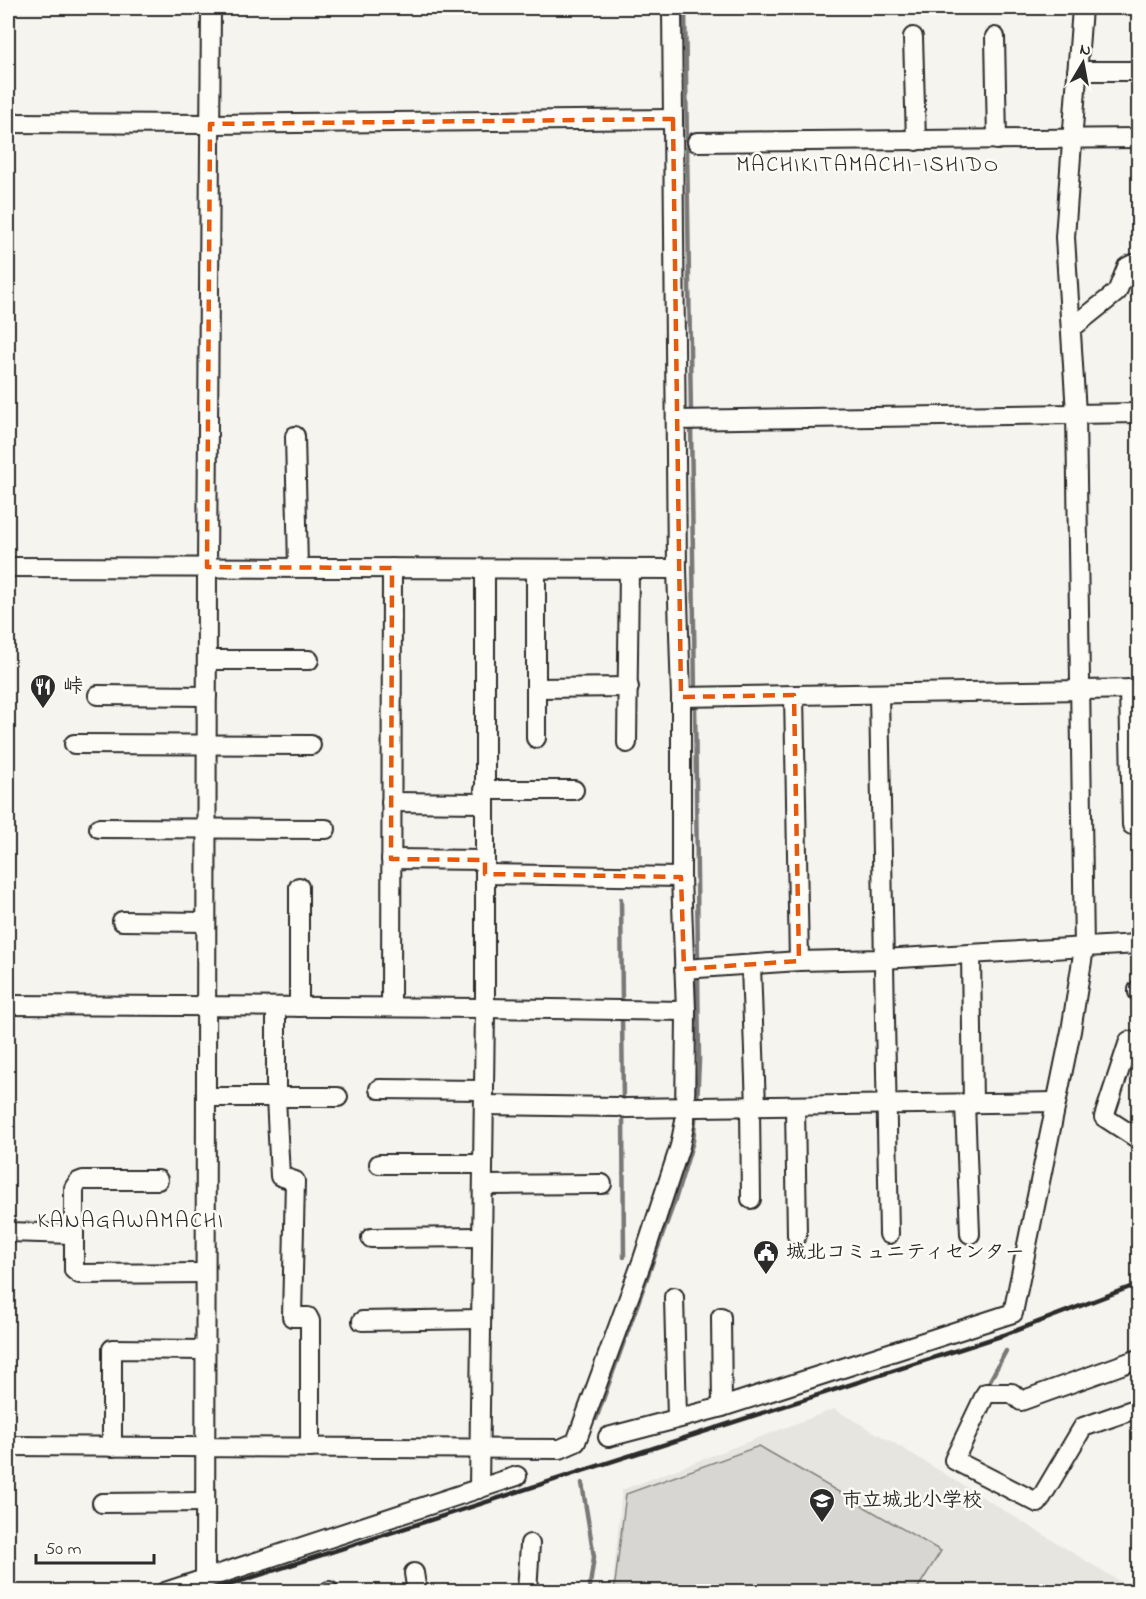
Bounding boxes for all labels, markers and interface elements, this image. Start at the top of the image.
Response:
north arrow [1053,33,1113,93]
text: N [1078,37,1093,63]
district label: MACHIKITAMACHI-ISHIDO [736,150,1000,182]
restaurant icon: 峠 [28,672,58,710]
place label: 峠 [63,673,83,702]
district label: KANAGAWAMACHI [37,1206,225,1238]
public building icon: 城北コミュニティセンター [751,1238,781,1276]
place label: 城北コミュニティセンター [786,1239,1025,1268]
school or university icon: 市立城北小学校 [807,1486,837,1524]
place label: 市立城北小学校 [842,1487,982,1516]
scale bar [36,1527,154,1565]
text: 50 m [45,1537,82,1563]

